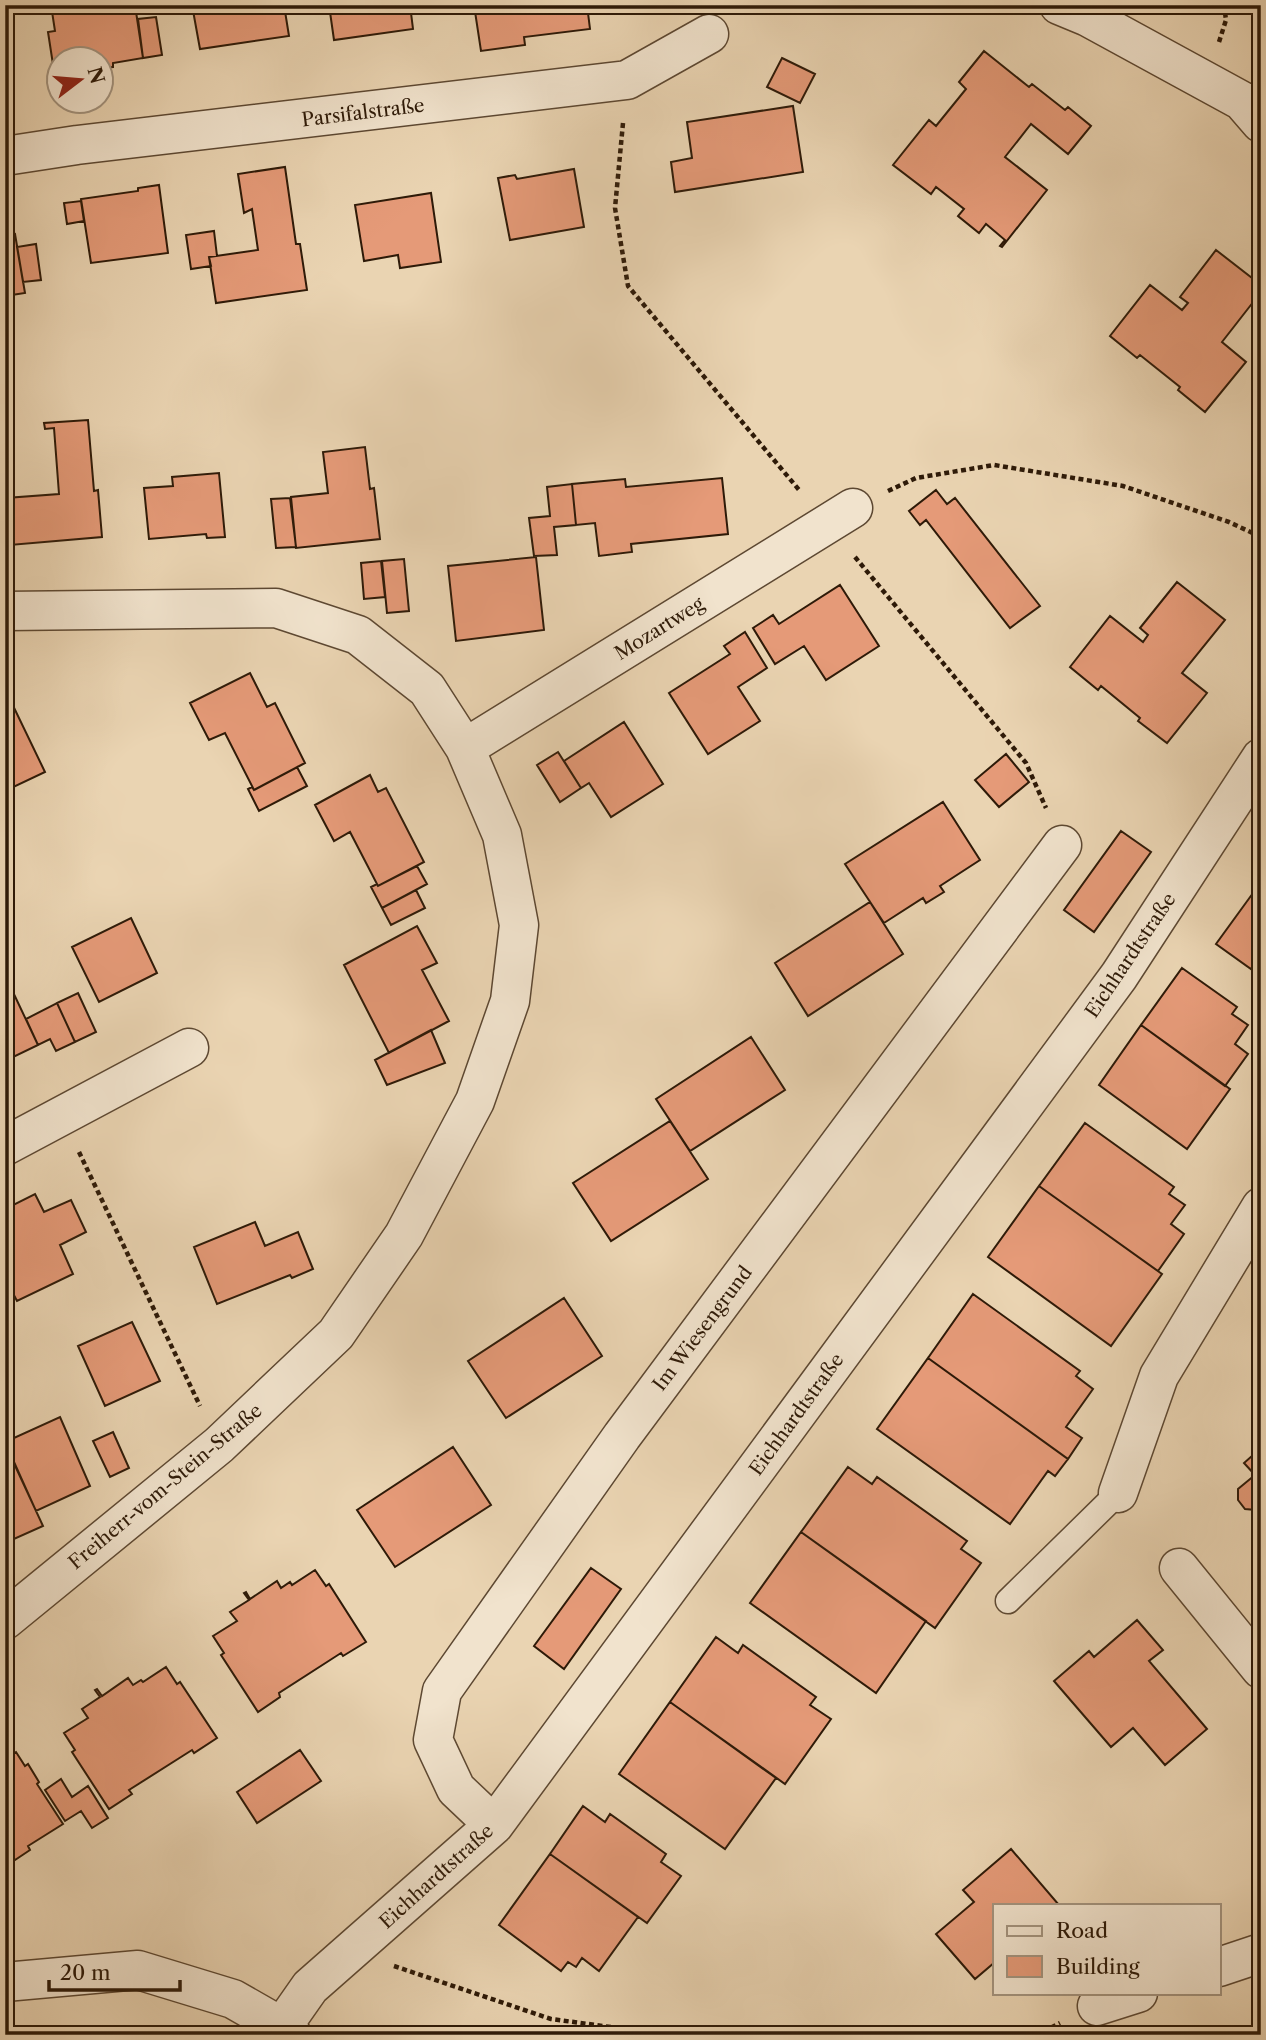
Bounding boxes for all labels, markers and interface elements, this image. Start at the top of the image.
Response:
north arrow [46,46,116,116]
text: N [83,64,109,87]
street label: Parsifalstraße [300,94,426,131]
street label: Mozartweg [610,591,709,665]
street label: Eichhardtstraße [1080,889,1181,1022]
street label: Im Wiesengrund [648,1261,757,1395]
street label: Eichhardtstraße [744,1349,848,1480]
street label: Freiherr-vom-Stein-Straße [64,1399,267,1574]
street label: Eichhardtstraße [375,1819,498,1934]
legend [993,1904,1220,1994]
text: Road [1056,1918,1108,1943]
scale bar [49,1949,180,1993]
text: Building [1056,1954,1141,1979]
text: 20 m [60,1960,111,1985]

